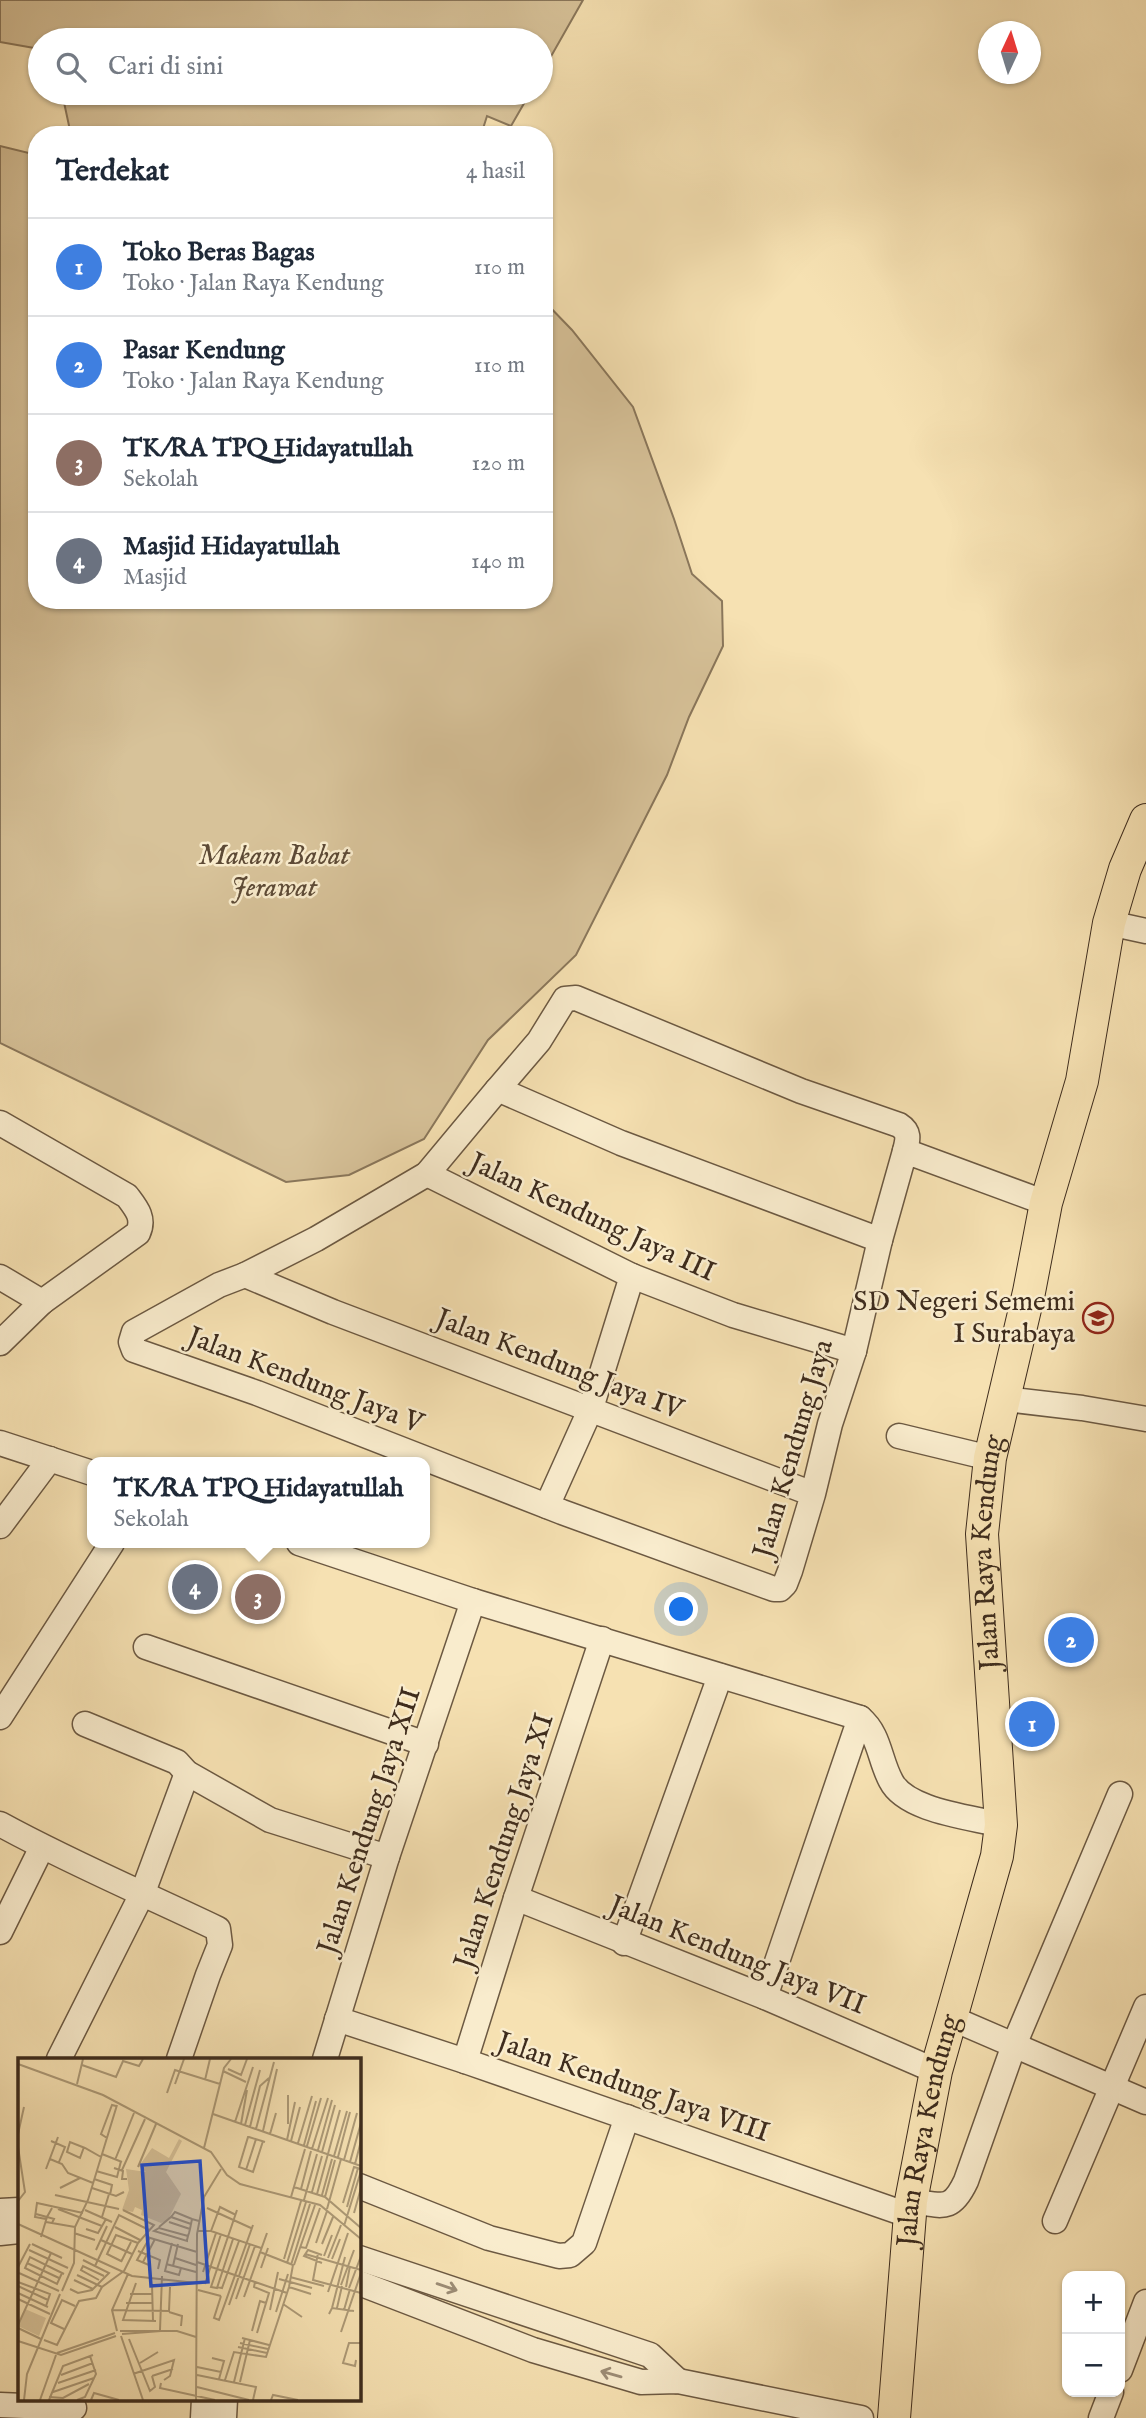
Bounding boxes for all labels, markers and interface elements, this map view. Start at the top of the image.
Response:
north arrow [978,21,1041,84]
search box [28,28,553,105]
icon: search [52,48,90,86]
text: Cari di sini [108,50,223,83]
text: Terdekat [56,153,169,191]
text: 4 hasil [466,157,525,186]
text: Toko Beras Bagas [123,236,315,269]
text: 1 [75,253,83,282]
text: 110 m [474,253,525,282]
text: Toko · Jalan Raya Kendung [123,269,383,298]
text: Pasar Kendung [123,334,285,367]
text: 2 [74,351,84,380]
text: 110 m [474,351,525,380]
text: Toko · Jalan Raya Kendung [123,367,383,396]
text: TK/RA TPQ Hidayatullah [123,432,413,465]
text: 3 [75,449,83,478]
text: 120 m [472,449,525,478]
text: Sekolah [123,465,198,494]
text: Masjid Hidayatullah [123,530,340,563]
text: 4 [73,547,85,576]
text: 140 m [471,547,525,576]
text: Masjid [123,563,186,592]
park label: Makam Babat Jerawat [198,839,351,906]
street label: Jalan Kendung Jaya III [461,1144,721,1290]
place label: SD Negeri Sememi I Surabaya [853,1285,1076,1352]
street label: Jalan Kendung Jaya IV [428,1301,689,1429]
school or university icon: SD Negeri Sememi I Surabaya [1081,1301,1115,1335]
street label: Jalan Kendung Jaya V [179,1319,429,1443]
street label: Jalan Kendung Jaya [745,1335,842,1565]
street label: Jalan Raya Kendung [964,1431,1013,1674]
popup [87,1457,430,1548]
text: TK/RA TPQ Hidayatullah [114,1472,403,1505]
text: Sekolah [114,1505,189,1534]
pin: 4 [172,1561,218,1613]
pin: 3 [235,1571,281,1623]
your location [664,1592,698,1626]
pin: 2 [1048,1614,1094,1666]
street label: Jalan Kendung Jaya XII [309,1683,430,1962]
pin: 1 [1009,1698,1055,1750]
street label: Jalan Kendung Jaya XI [446,1709,563,1976]
street label: Jalan Kendung Jaya VII [601,1887,871,2024]
street label: Jalan Raya Kendung [890,2010,969,2251]
street label: Jalan Kendung Jaya VIII [489,2024,774,2151]
inset map [18,2058,360,2400]
map controls [1062,2271,1125,2397]
button: + [1062,2271,1125,2334]
one-way arrow [435,2282,457,2294]
button: − [1062,2334,1125,2397]
one-way arrow [600,2367,622,2380]

